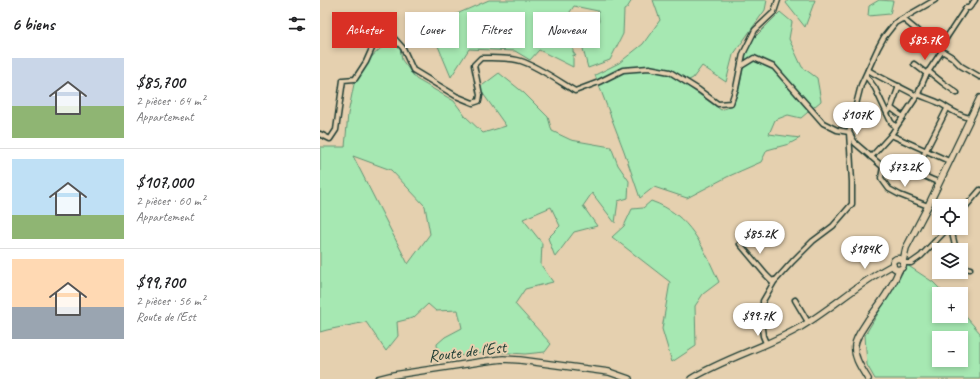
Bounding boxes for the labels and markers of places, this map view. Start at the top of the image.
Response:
pin: $85.7K [892,27,958,61]
pin: $107K [829,102,885,136]
pin: $73.2K [872,154,938,188]
pin: $85.2K [727,221,793,255]
pin: $184K [837,236,893,270]
pin: $99.7K [725,303,791,337]

